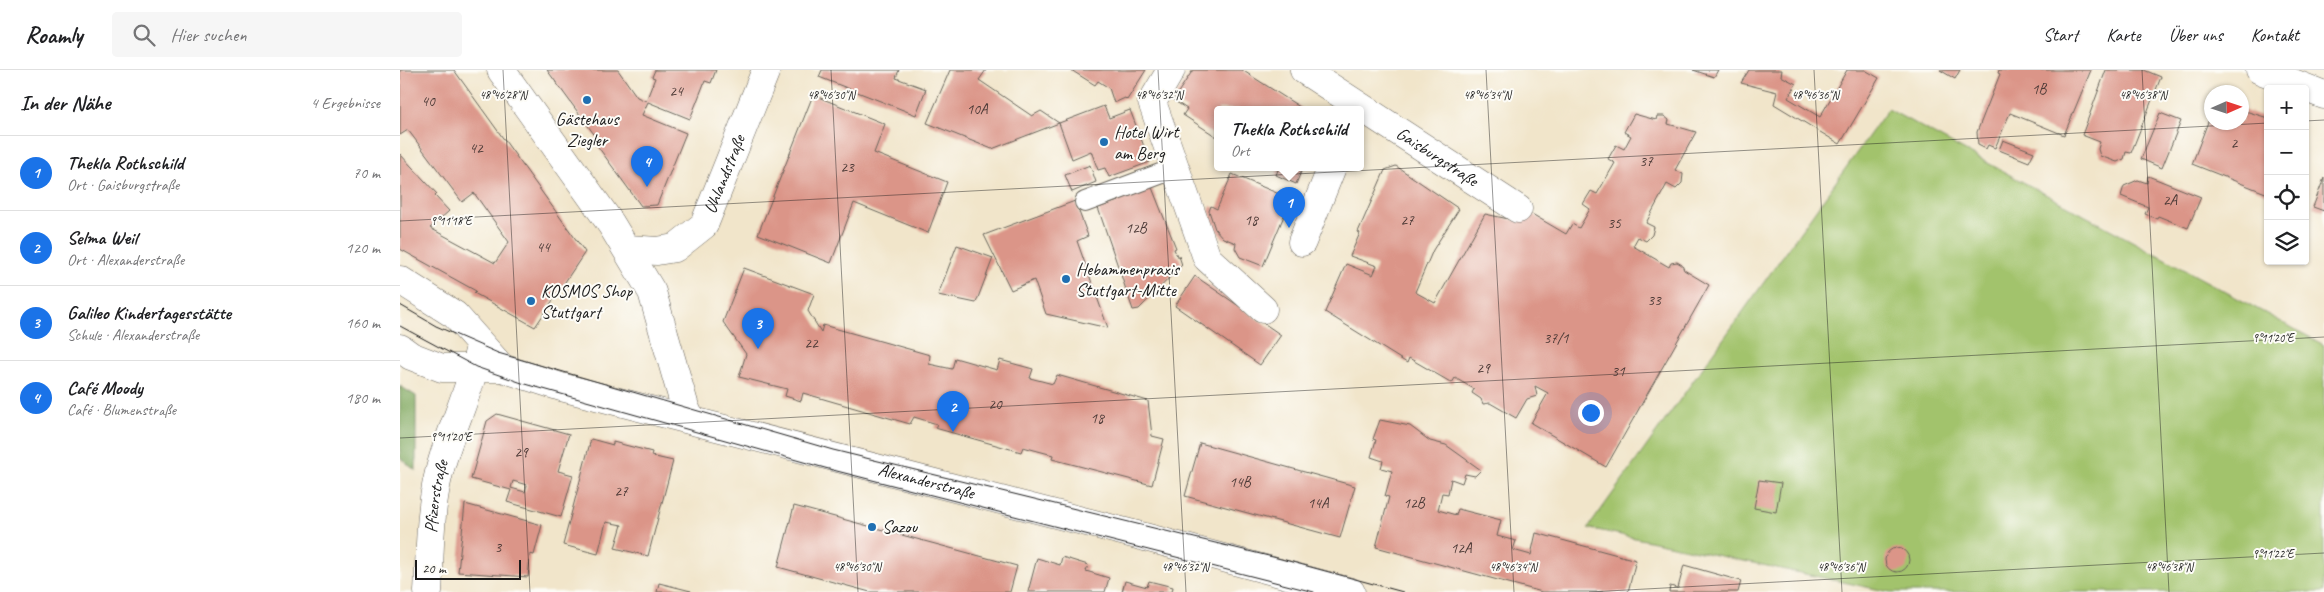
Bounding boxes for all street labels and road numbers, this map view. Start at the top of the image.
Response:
street label: Gaisburgstraße [1392,122,1483,192]
street label: Uhlandstraße [699,131,750,217]
street label: Pfizerstraße [419,456,453,534]
street label: Alexanderstraße [876,458,978,504]

